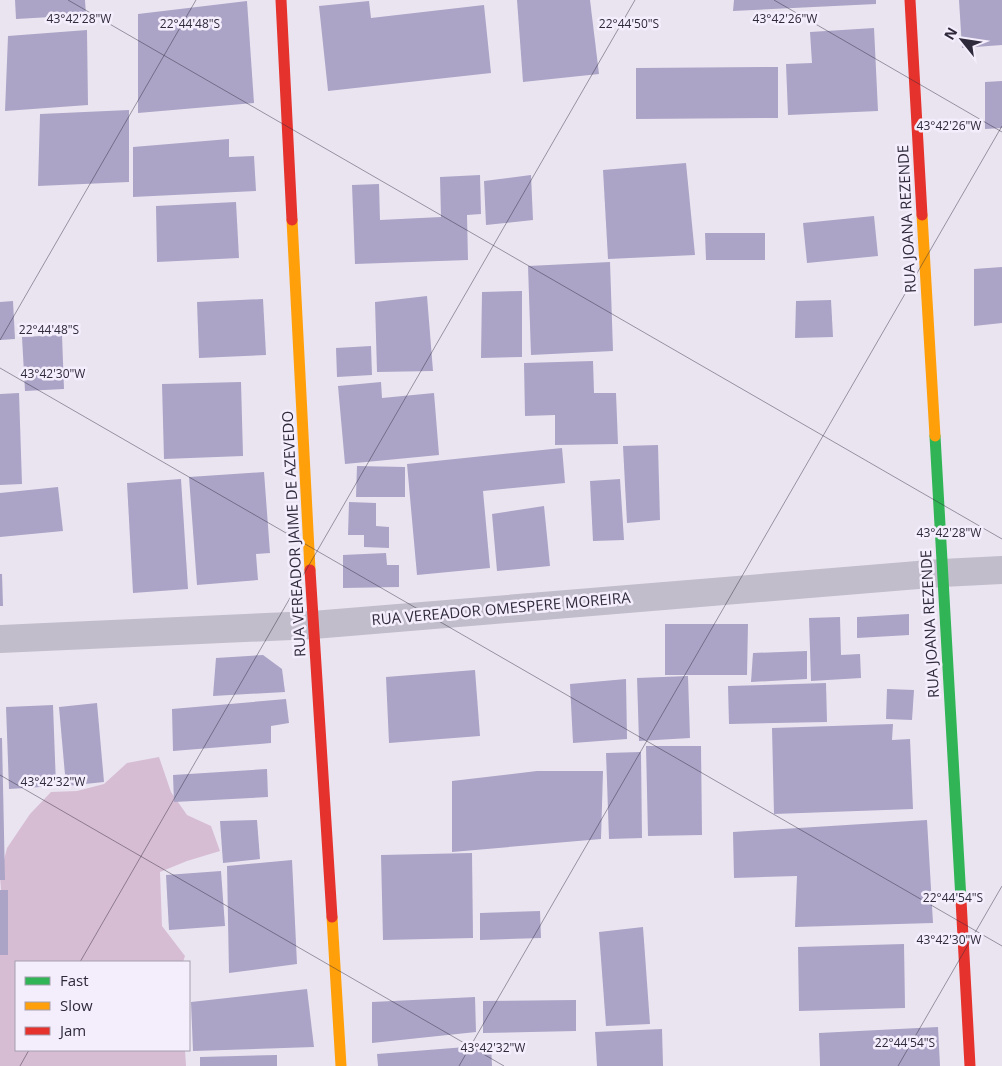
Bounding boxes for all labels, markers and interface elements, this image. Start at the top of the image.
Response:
text: 43°42'28"W [47,10,111,27]
text: 43°42'26"W [753,10,817,27]
text: 22°44'48"S [160,15,220,32]
text: 22°44'50"S [599,15,659,32]
north arrow [937,15,987,65]
text: N [939,24,961,43]
text: 43°42'26"W [917,117,981,134]
street label: RUA JOANA REZENDE [892,144,920,294]
text: 22°44'48"S [19,321,79,338]
text: 43°42'30"W [21,365,85,382]
street label: RUA VEREADOR JAIME DE AZEVEDO [277,410,309,658]
text: 43°42'28"W [917,524,981,541]
street label: RUA JOANA REZENDE [915,549,943,699]
street label: RUA VEREADOR OMESPERE MOREIRA [371,587,632,629]
text: 43°42'32"W [21,773,85,790]
text: 22°44'54"S [923,889,983,906]
text: 43°42'30"W [917,931,981,948]
legend [15,961,190,1051]
text: Fast [60,970,89,990]
text: Slow [60,995,93,1015]
text: Jam [58,1020,86,1040]
text: 22°44'54"S [875,1034,935,1051]
text: 43°42'32"W [461,1039,525,1056]

